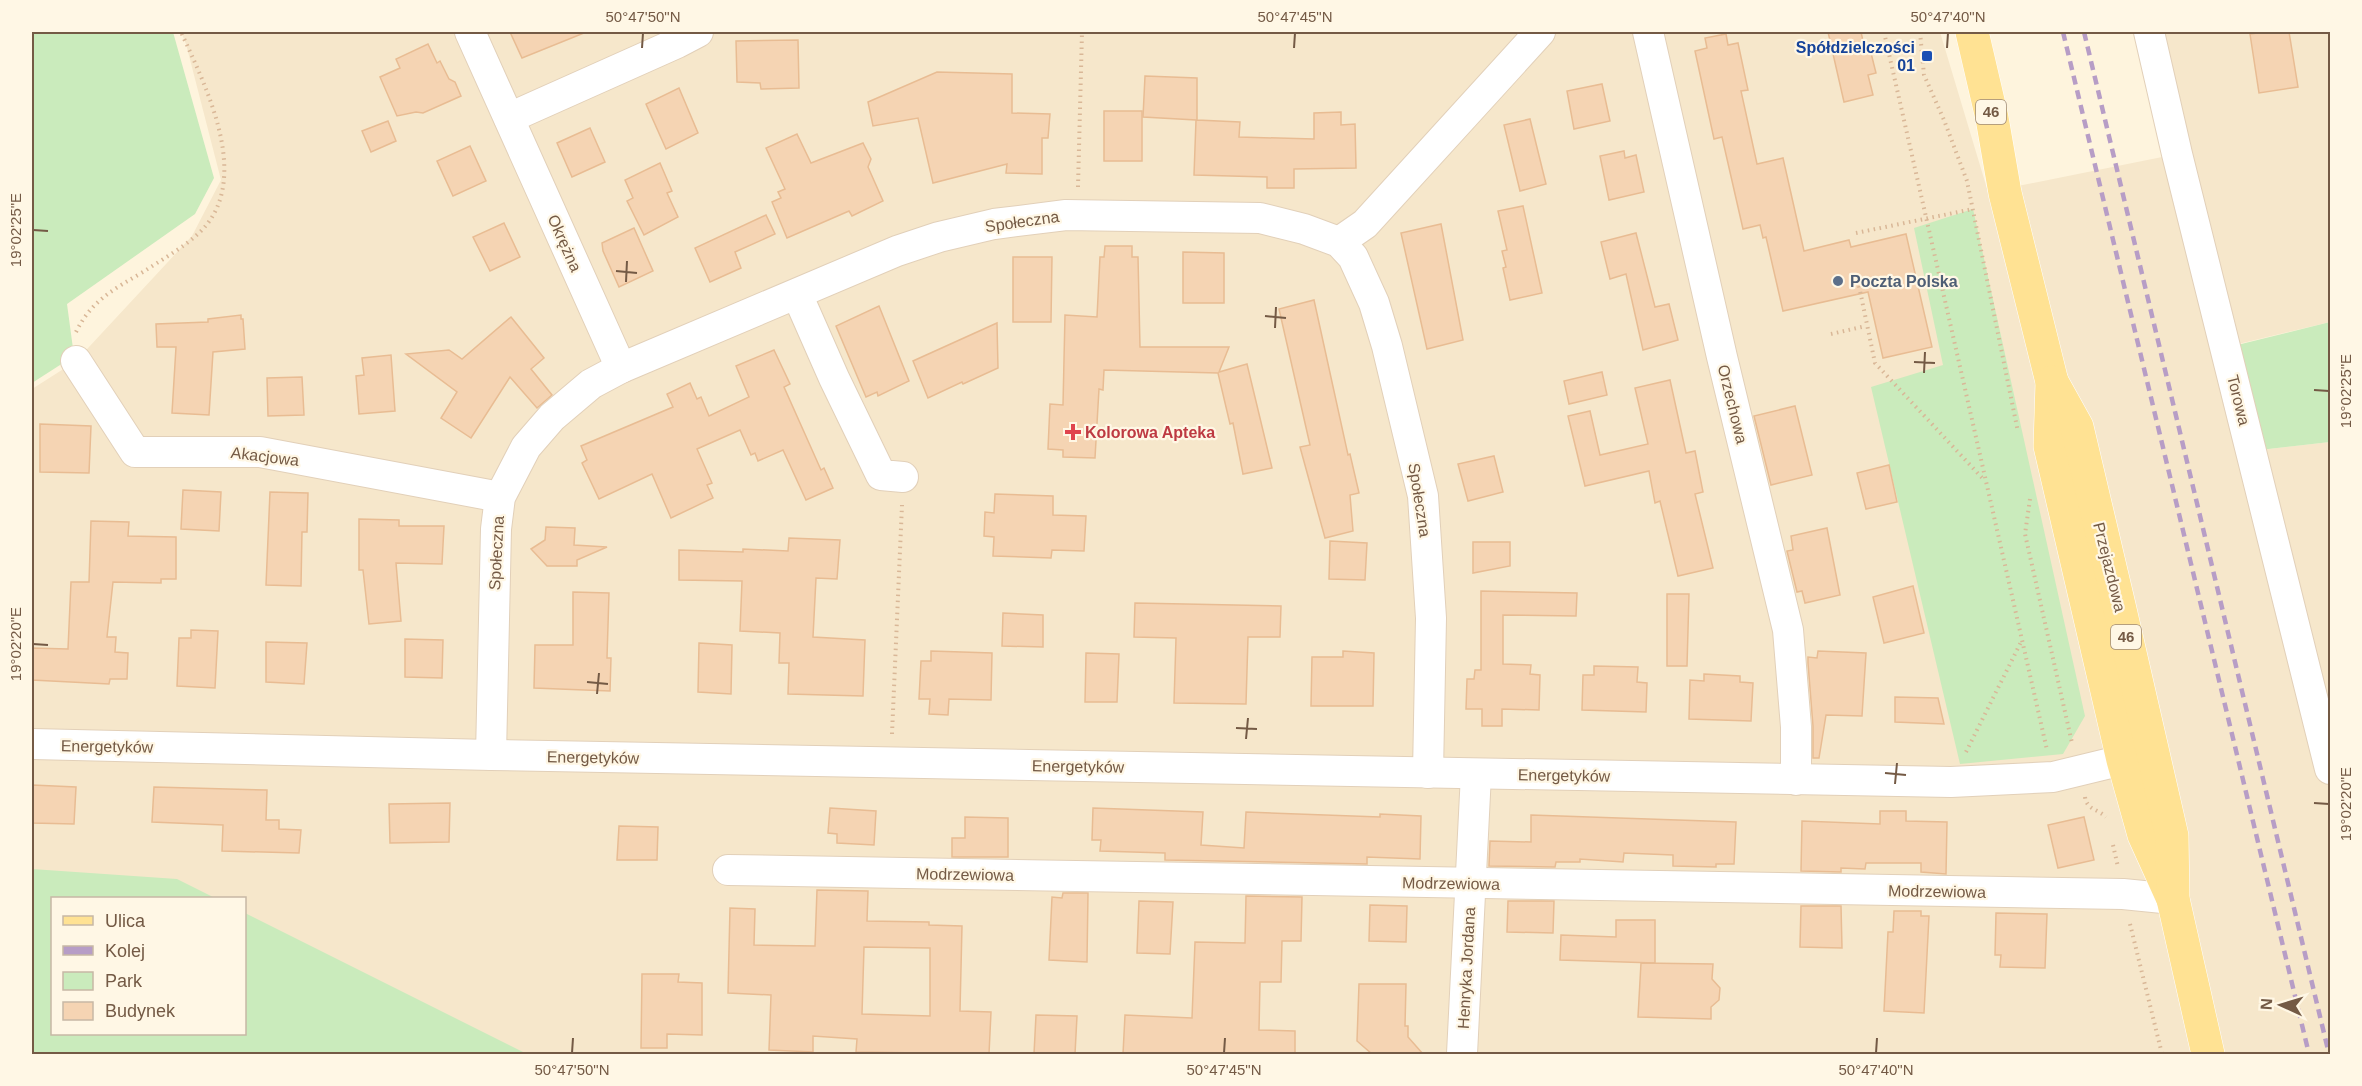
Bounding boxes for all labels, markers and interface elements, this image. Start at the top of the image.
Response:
text: 50°47'50"N [605,8,681,25]
text: 50°47'45"N [1257,8,1333,25]
text: 50°47'40"N [1910,8,1986,25]
place label: Spółdzielczości 01 [1796,39,1915,74]
marker: Spółdzielczości 01 [1920,49,1934,63]
road number: 46 [1976,100,2006,124]
text: 19°02'25"E [7,193,24,267]
street label: Społeczna [984,208,1060,235]
street label: Okrężna [544,212,585,274]
place label: Poczta Polska [1850,273,1958,290]
marker: Poczta Polska [1831,274,1845,288]
text: 19°02'25"E [2337,354,2354,428]
street label: Orzechowa [1714,363,1751,446]
street label: Torowa [2224,373,2253,427]
place label: Kolorowa Apteka [1085,424,1215,441]
marker: Kolorowa Apteka [1066,425,1080,439]
street label: Akacjowa [230,444,300,469]
street label: Społeczna [1405,462,1434,538]
street label: Społeczna [486,515,507,591]
street label: Przejazdowa [2090,521,2129,614]
text: 19°02'20"E [7,607,24,681]
road number: 46 [2111,625,2141,649]
street label: Energetyków [61,737,154,756]
street label: Energetyków [547,748,640,767]
street label: Energetyków [1032,757,1125,776]
street label: Energetyków [1518,766,1611,785]
text: 19°02'20"E [2337,767,2354,841]
street label: Modrzewiowa [916,865,1014,884]
street label: Modrzewiowa [1402,874,1500,893]
street label: Modrzewiowa [1888,882,1986,901]
legend [51,897,246,1035]
street label: Henryka Jordana [1455,907,1478,1029]
text: Ulica [105,911,146,931]
text: Kolej [105,941,145,961]
text: Park [105,971,143,991]
north arrow [2251,975,2311,1035]
text: N [2258,998,2275,1010]
text: Budynek [105,1001,176,1021]
text: 50°47'50"N [534,1061,610,1078]
text: 50°47'45"N [1186,1061,1262,1078]
text: 50°47'40"N [1838,1061,1914,1078]

